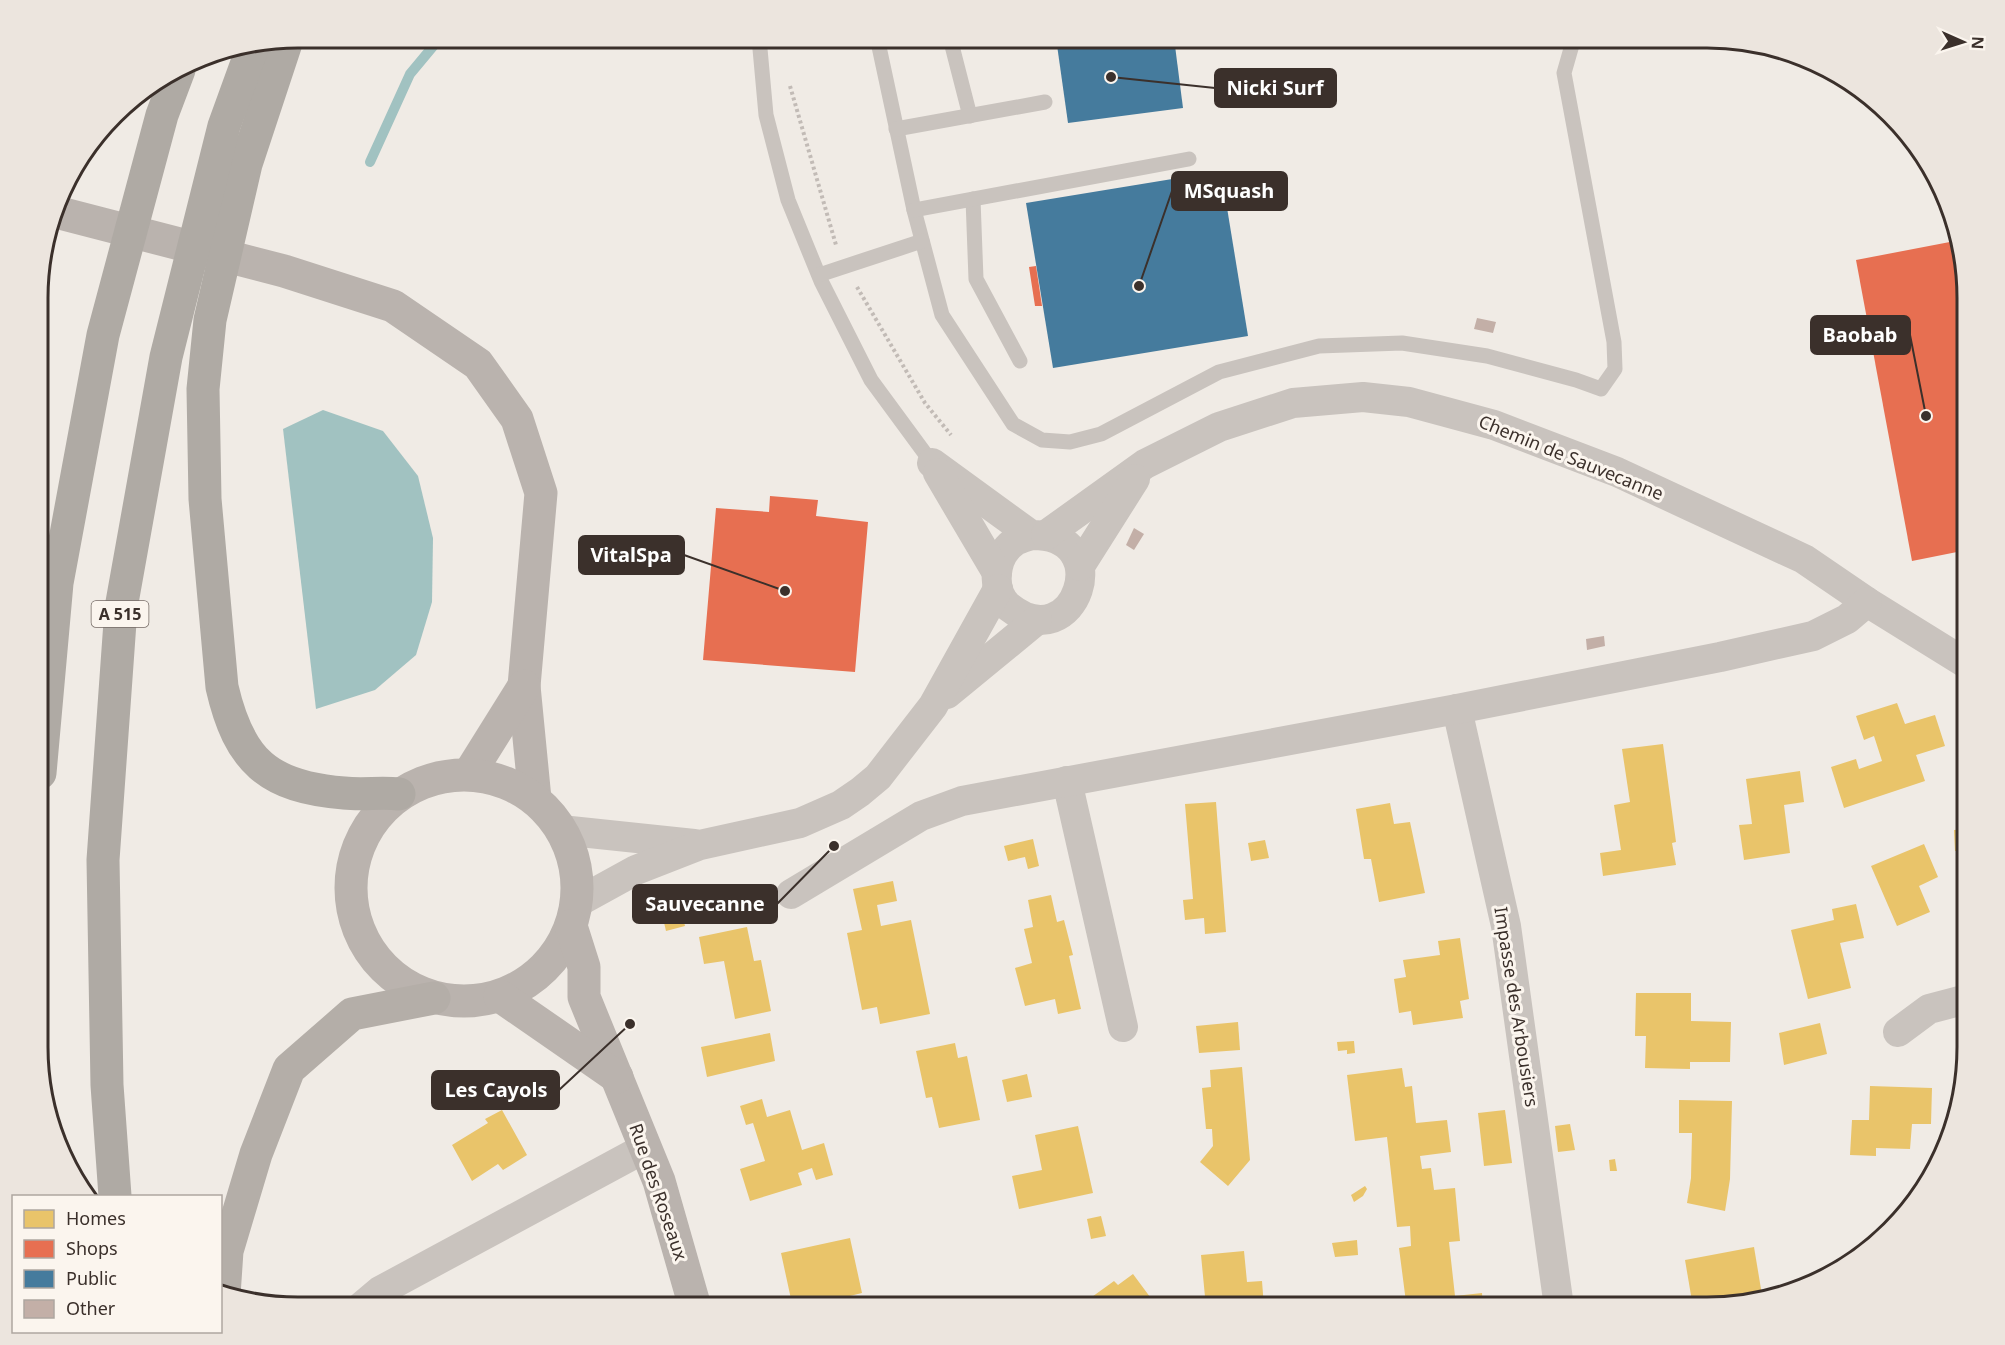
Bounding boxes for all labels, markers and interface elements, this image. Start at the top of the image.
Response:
north arrow [1933,12,1993,72]
text: N [1967,36,1989,50]
callout: Nicki Surf [1215,69,1336,107]
text: Nicki Surf [1227,74,1325,101]
callout: MSquash [1172,172,1287,210]
text: MSquash [1184,177,1274,204]
callout: Baobab [1811,316,1910,354]
text: Baobab [1822,321,1898,348]
street label: Chemin de Sauvecanne [1475,409,1667,505]
callout: VitalSpa [579,536,684,574]
text: VitalSpa [590,541,672,568]
road number: A 515 [92,601,148,627]
callout: Sauvecanne [633,885,777,923]
text: Sauvecanne [645,890,765,917]
street label: Impasse des Arbousiers [1489,905,1545,1109]
callout: Les Cayols [432,1071,559,1109]
text: Les Cayols [444,1076,548,1103]
street label: Rue des Roseaux [624,1120,694,1264]
legend [12,1195,222,1333]
text: Homes [66,1206,126,1230]
text: Shops [66,1236,118,1260]
text: Public [66,1266,117,1290]
text: Other [66,1296,116,1320]

